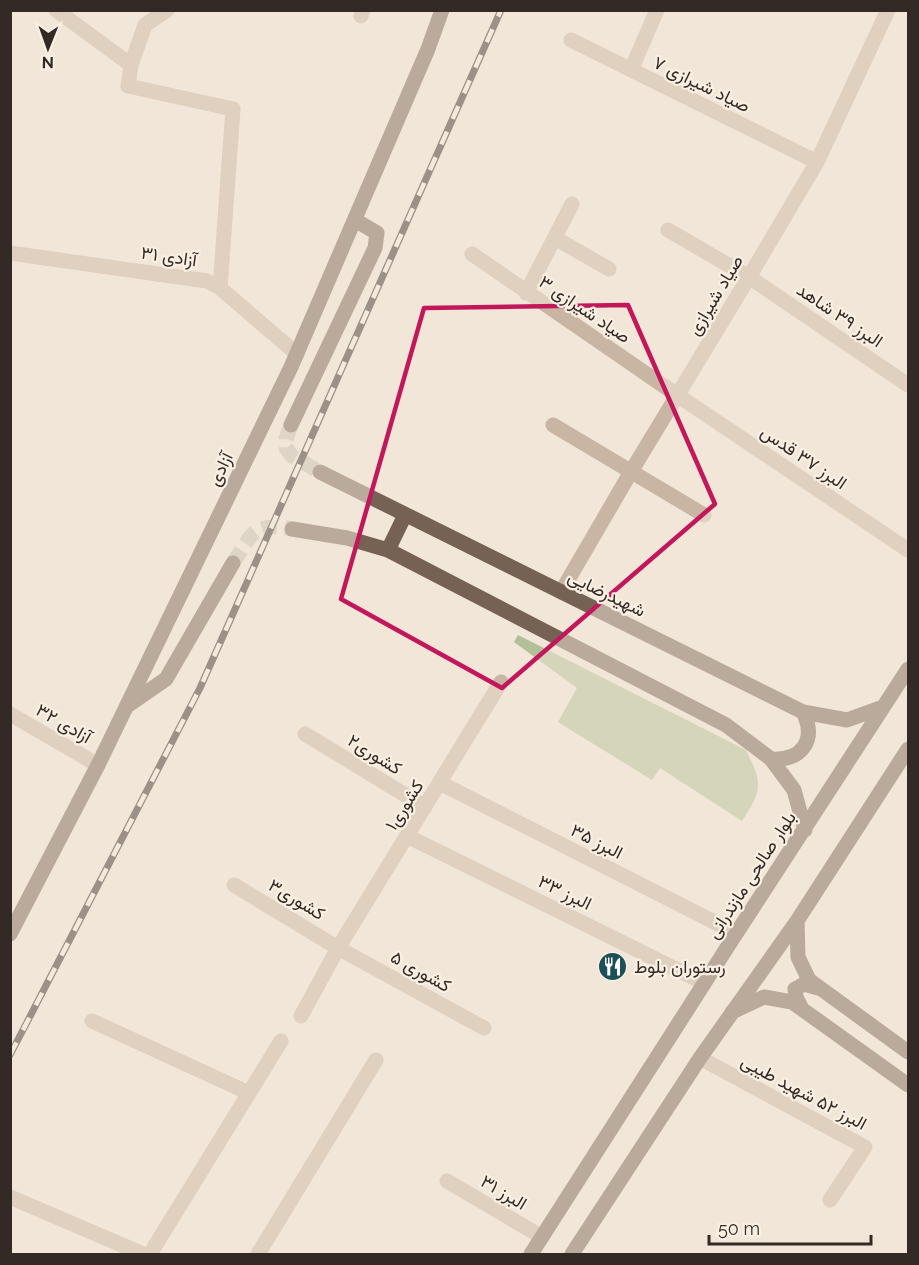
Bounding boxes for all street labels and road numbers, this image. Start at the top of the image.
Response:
street label: صیاد شیرازی ۷ [650,52,754,117]
street label: آزادی ۳۱ [140,242,200,272]
street label: صیاد شیرازی [683,251,748,339]
street label: صیاد شیرازی ۳ [535,271,635,348]
street label: البرز ۳۹ شاهد [792,279,887,352]
street label: البرز ۳۷ قدس [756,421,851,494]
street label: آزادی [203,447,239,490]
street label: شهیدرضایی [564,565,649,622]
street label: آزادی ۳۲ [32,699,97,749]
street label: کشوری۲ [344,729,406,780]
street label: کشوری۱ [380,776,428,835]
street label: بلوار صالحی مازندرانی [702,808,801,943]
street label: البرز ۳۵ [567,819,627,864]
street label: البرز ۳۳ [534,870,595,915]
street label: کشوری۳ [265,874,329,925]
street label: کشوری ۵ [387,946,455,997]
street label: البرز ۵۲ شهید طیبی [737,1050,870,1135]
street label: البرز ۳۱ [477,1170,531,1215]

